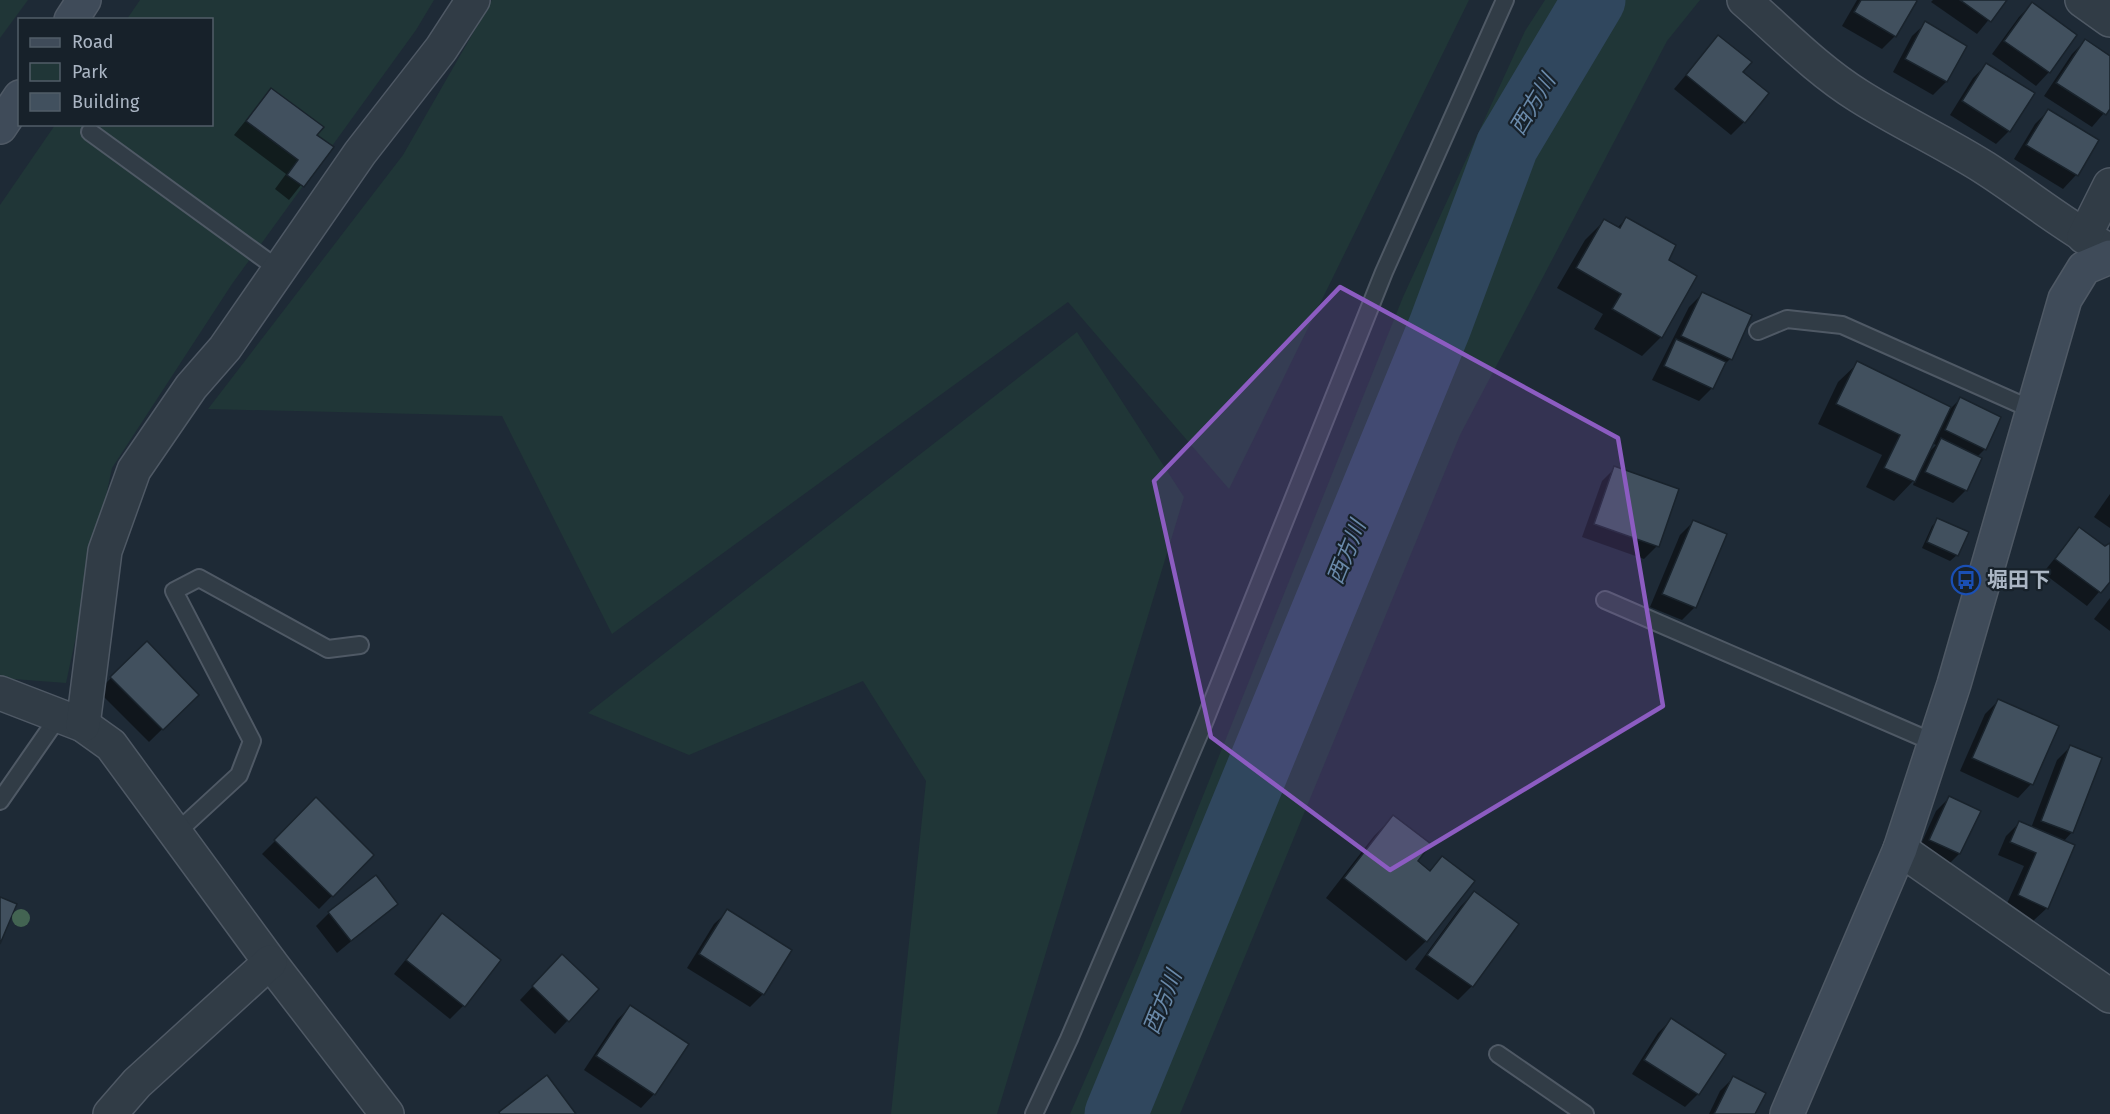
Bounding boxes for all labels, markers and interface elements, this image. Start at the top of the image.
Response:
legend [18,18,213,126]
text: Road [72,31,114,53]
text: Park [72,61,108,83]
water label: 西方川 [1504,67,1562,140]
text: Building [72,91,140,113]
water label: 西方川 [1322,515,1372,588]
bus stop icon: 堀田下 [1950,564,1982,596]
place label: 堀田下 [1987,567,2050,593]
water label: 西方川 [1138,965,1188,1038]

